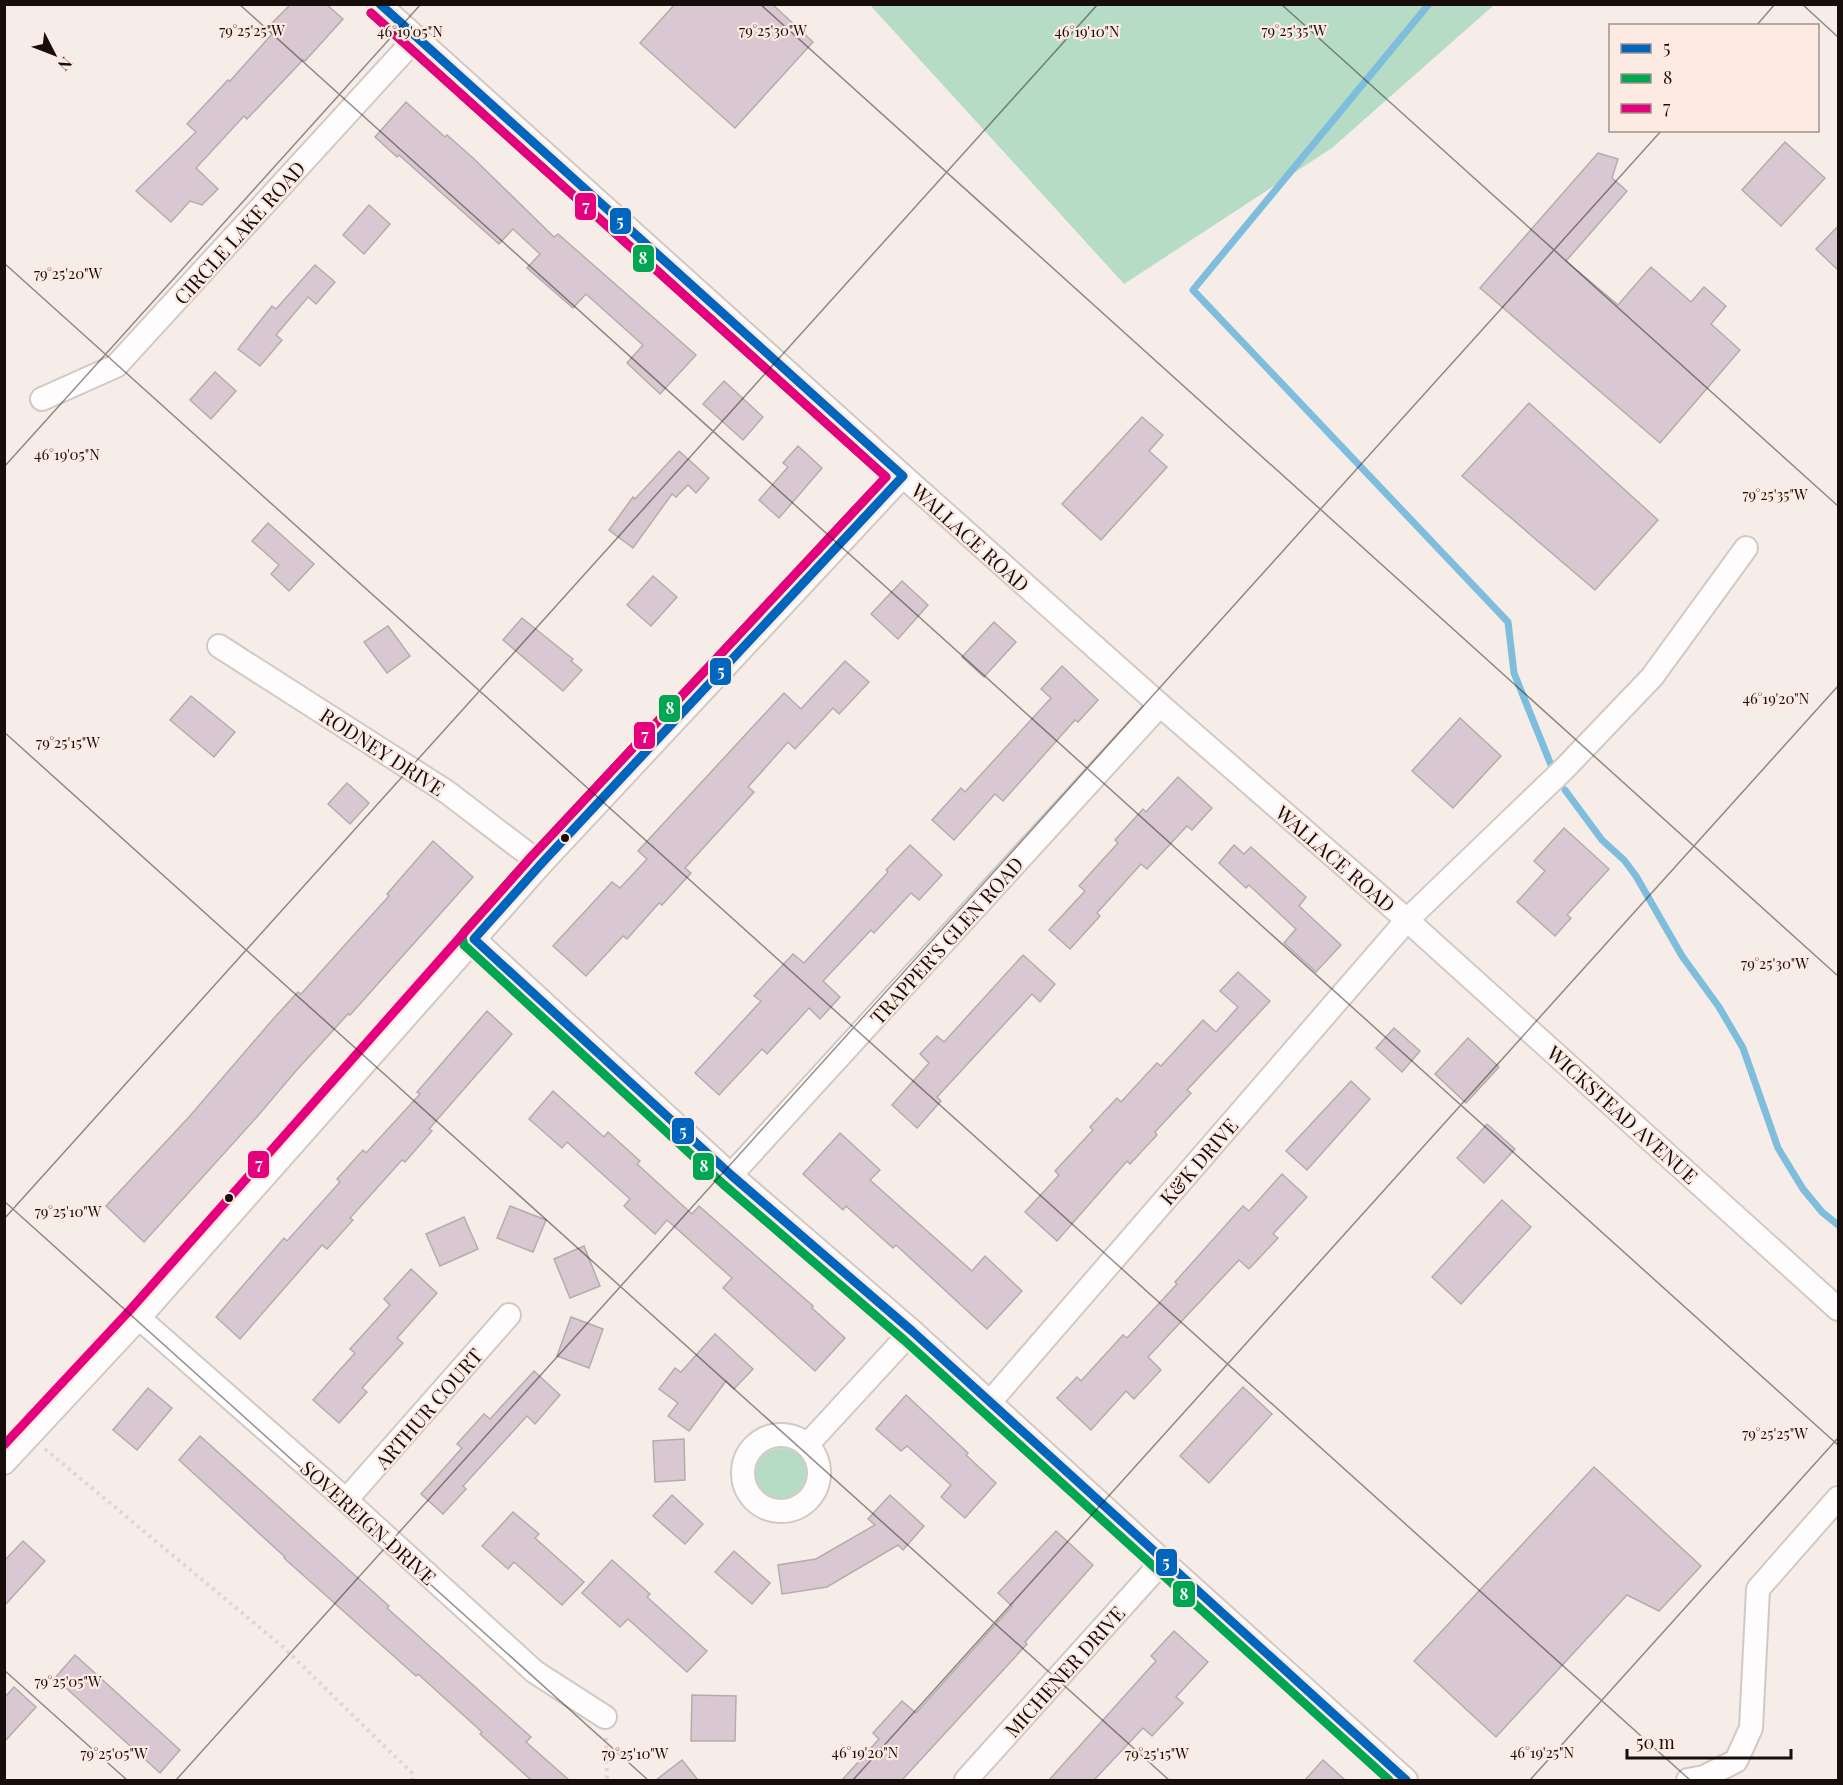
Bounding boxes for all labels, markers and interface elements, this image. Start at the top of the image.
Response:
text: 79°25'25"W [219,20,285,40]
text: 79°25'30"W [739,20,807,40]
text: 79°25'35"W [1261,20,1327,40]
text: 46°19'05"N [377,21,443,41]
text: 46°19'10"N [1054,21,1120,41]
north arrow [24,24,84,84]
legend [1609,24,1819,132]
text: 5 [1663,35,1670,59]
text: N [54,53,77,76]
text: 8 [1663,65,1672,89]
text: 7 [1663,95,1671,119]
street label: CIRCLE LAKE ROAD [167,154,311,310]
line badge: 7 [574,192,597,221]
text: 7 [582,195,590,216]
line badge: 5 [609,207,632,235]
text: 5 [616,210,624,231]
line badge: 8 [632,244,655,273]
text: 8 [639,247,648,268]
text: 79°25'20"W [34,263,103,283]
text: 46°19'05"N [34,444,100,464]
street label: WALLACE ROAD [905,476,1036,597]
text: 79°25'35"W [1742,484,1808,504]
line badge: 5 [709,657,732,686]
text: 5 [717,660,725,681]
text: 46°19'20"N [1743,688,1810,708]
line badge: 8 [658,694,681,723]
text: 8 [666,697,675,718]
street label: RODNEY DRIVE [316,701,450,801]
line badge: 7 [633,721,656,750]
text: 7 [641,724,649,745]
text: 79°25'15"W [36,732,100,752]
street label: WALLACE ROAD [1270,798,1402,917]
unlabelled marker [559,832,571,844]
street label: TRAPPER'S GLEN ROAD [863,850,1029,1030]
text: 79°25'30"W [1741,953,1809,973]
street label: WICKSTEAD AVENUE [1541,1038,1704,1189]
street label: K&K DRIVE [1153,1112,1243,1210]
line badge: 5 [671,1117,695,1145]
text: 5 [679,1120,687,1141]
line badge: 7 [247,1150,270,1179]
line badge: 8 [692,1152,715,1181]
text: 7 [255,1153,263,1174]
text: 8 [700,1155,709,1176]
unlabelled marker [223,1192,235,1204]
text: 79°25'10"W [35,1201,102,1221]
street label: ARTHUR COURT [368,1342,488,1475]
text: 79°25'25"W [1742,1423,1808,1443]
street label: SOVEREIGN DRIVE [295,1454,443,1590]
line badge: 5 [1155,1548,1178,1577]
text: 5 [1162,1551,1170,1572]
line badge: 8 [1172,1580,1196,1608]
text: 8 [1180,1583,1189,1604]
street label: MICHENER DRIVE [998,1600,1130,1742]
text: 79°25'05"W [34,1671,102,1691]
scale bar [1627,1722,1790,1760]
text: 50 m [1636,1730,1675,1754]
text: 46°19'20"N [832,1742,899,1762]
text: 46°19'25"N [1510,1742,1575,1762]
text: 79°25'05"W [80,1743,148,1763]
text: 79°25'10"W [602,1743,669,1763]
text: 79°25'15"W [1125,1743,1189,1763]

